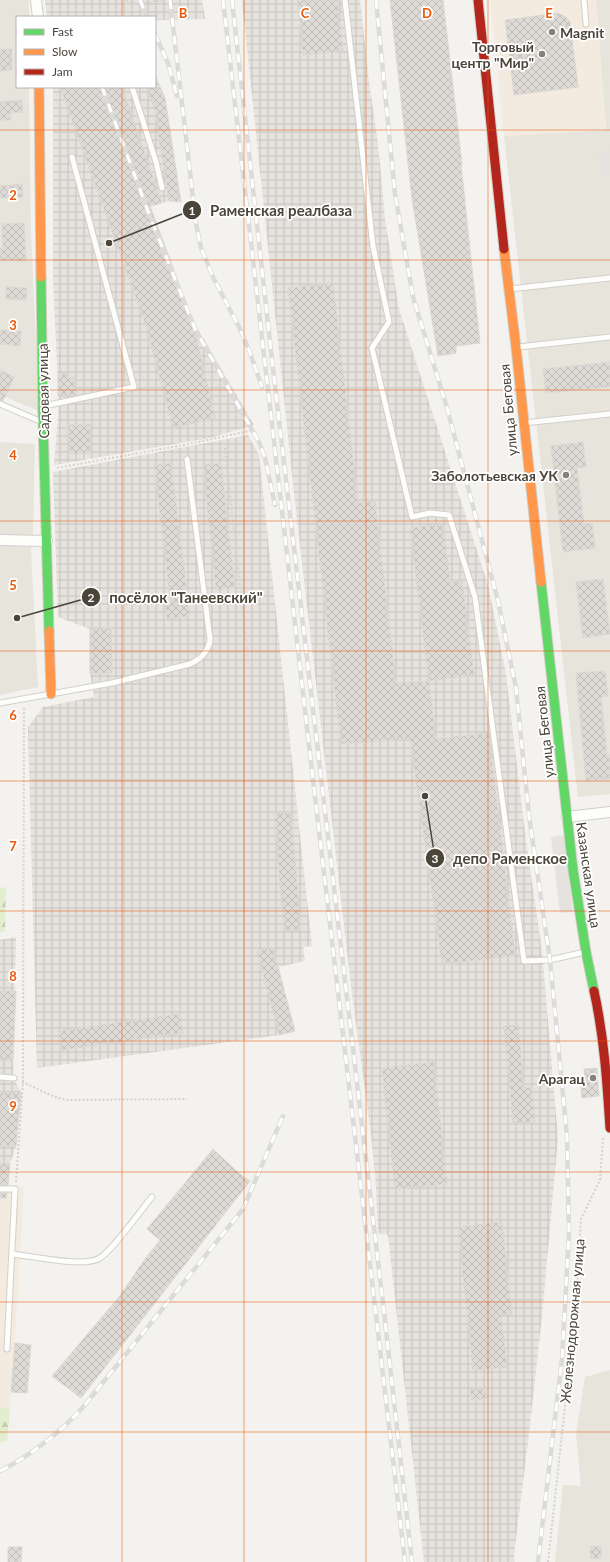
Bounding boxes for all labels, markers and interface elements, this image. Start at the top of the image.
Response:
text: B [179,5,188,21]
text: C [301,5,310,21]
text: D [422,5,432,21]
text: E [545,5,553,21]
legend [16,16,156,88]
text: Fast [52,24,74,39]
place label: Magnit [560,24,605,41]
marker: Magnit [547,27,557,37]
place label: Торговый центр "Мир" [451,38,534,71]
text: Slow [52,44,78,59]
marker: Торговый центр "Мир" [537,49,547,59]
text: Jam [52,64,73,79]
text: 2 [9,187,17,203]
callout: Раменская реалбаза [182,197,360,224]
text: Раменская реалбаза [210,201,352,219]
text: 1 [189,203,196,218]
text: 3 [9,317,17,333]
street label: Садовая улица [34,343,52,439]
street label: улица Беговая [496,363,520,457]
text: 4 [9,447,17,463]
place label: Заболотьевская УК [431,467,558,484]
marker: Заболотьевская УК [561,470,571,480]
text: 5 [9,577,17,593]
callout: посёлок "Танеевский" [81,584,271,611]
text: посёлок "Танеевский" [109,588,263,606]
text: 2 [88,590,95,605]
street label: улица Беговая [531,685,557,779]
text: 6 [9,707,17,723]
street label: Казанская улица [573,821,605,929]
text: 7 [9,838,17,854]
callout: депо Раменское [425,845,575,872]
text: депо Раменское [453,849,567,867]
text: 3 [432,851,439,866]
text: 8 [9,968,17,984]
place label: Арагац [538,1070,585,1087]
marker: Арагац [588,1073,598,1083]
text: 9 [9,1098,17,1114]
street label: Железнодорожная улица [556,1238,588,1404]

